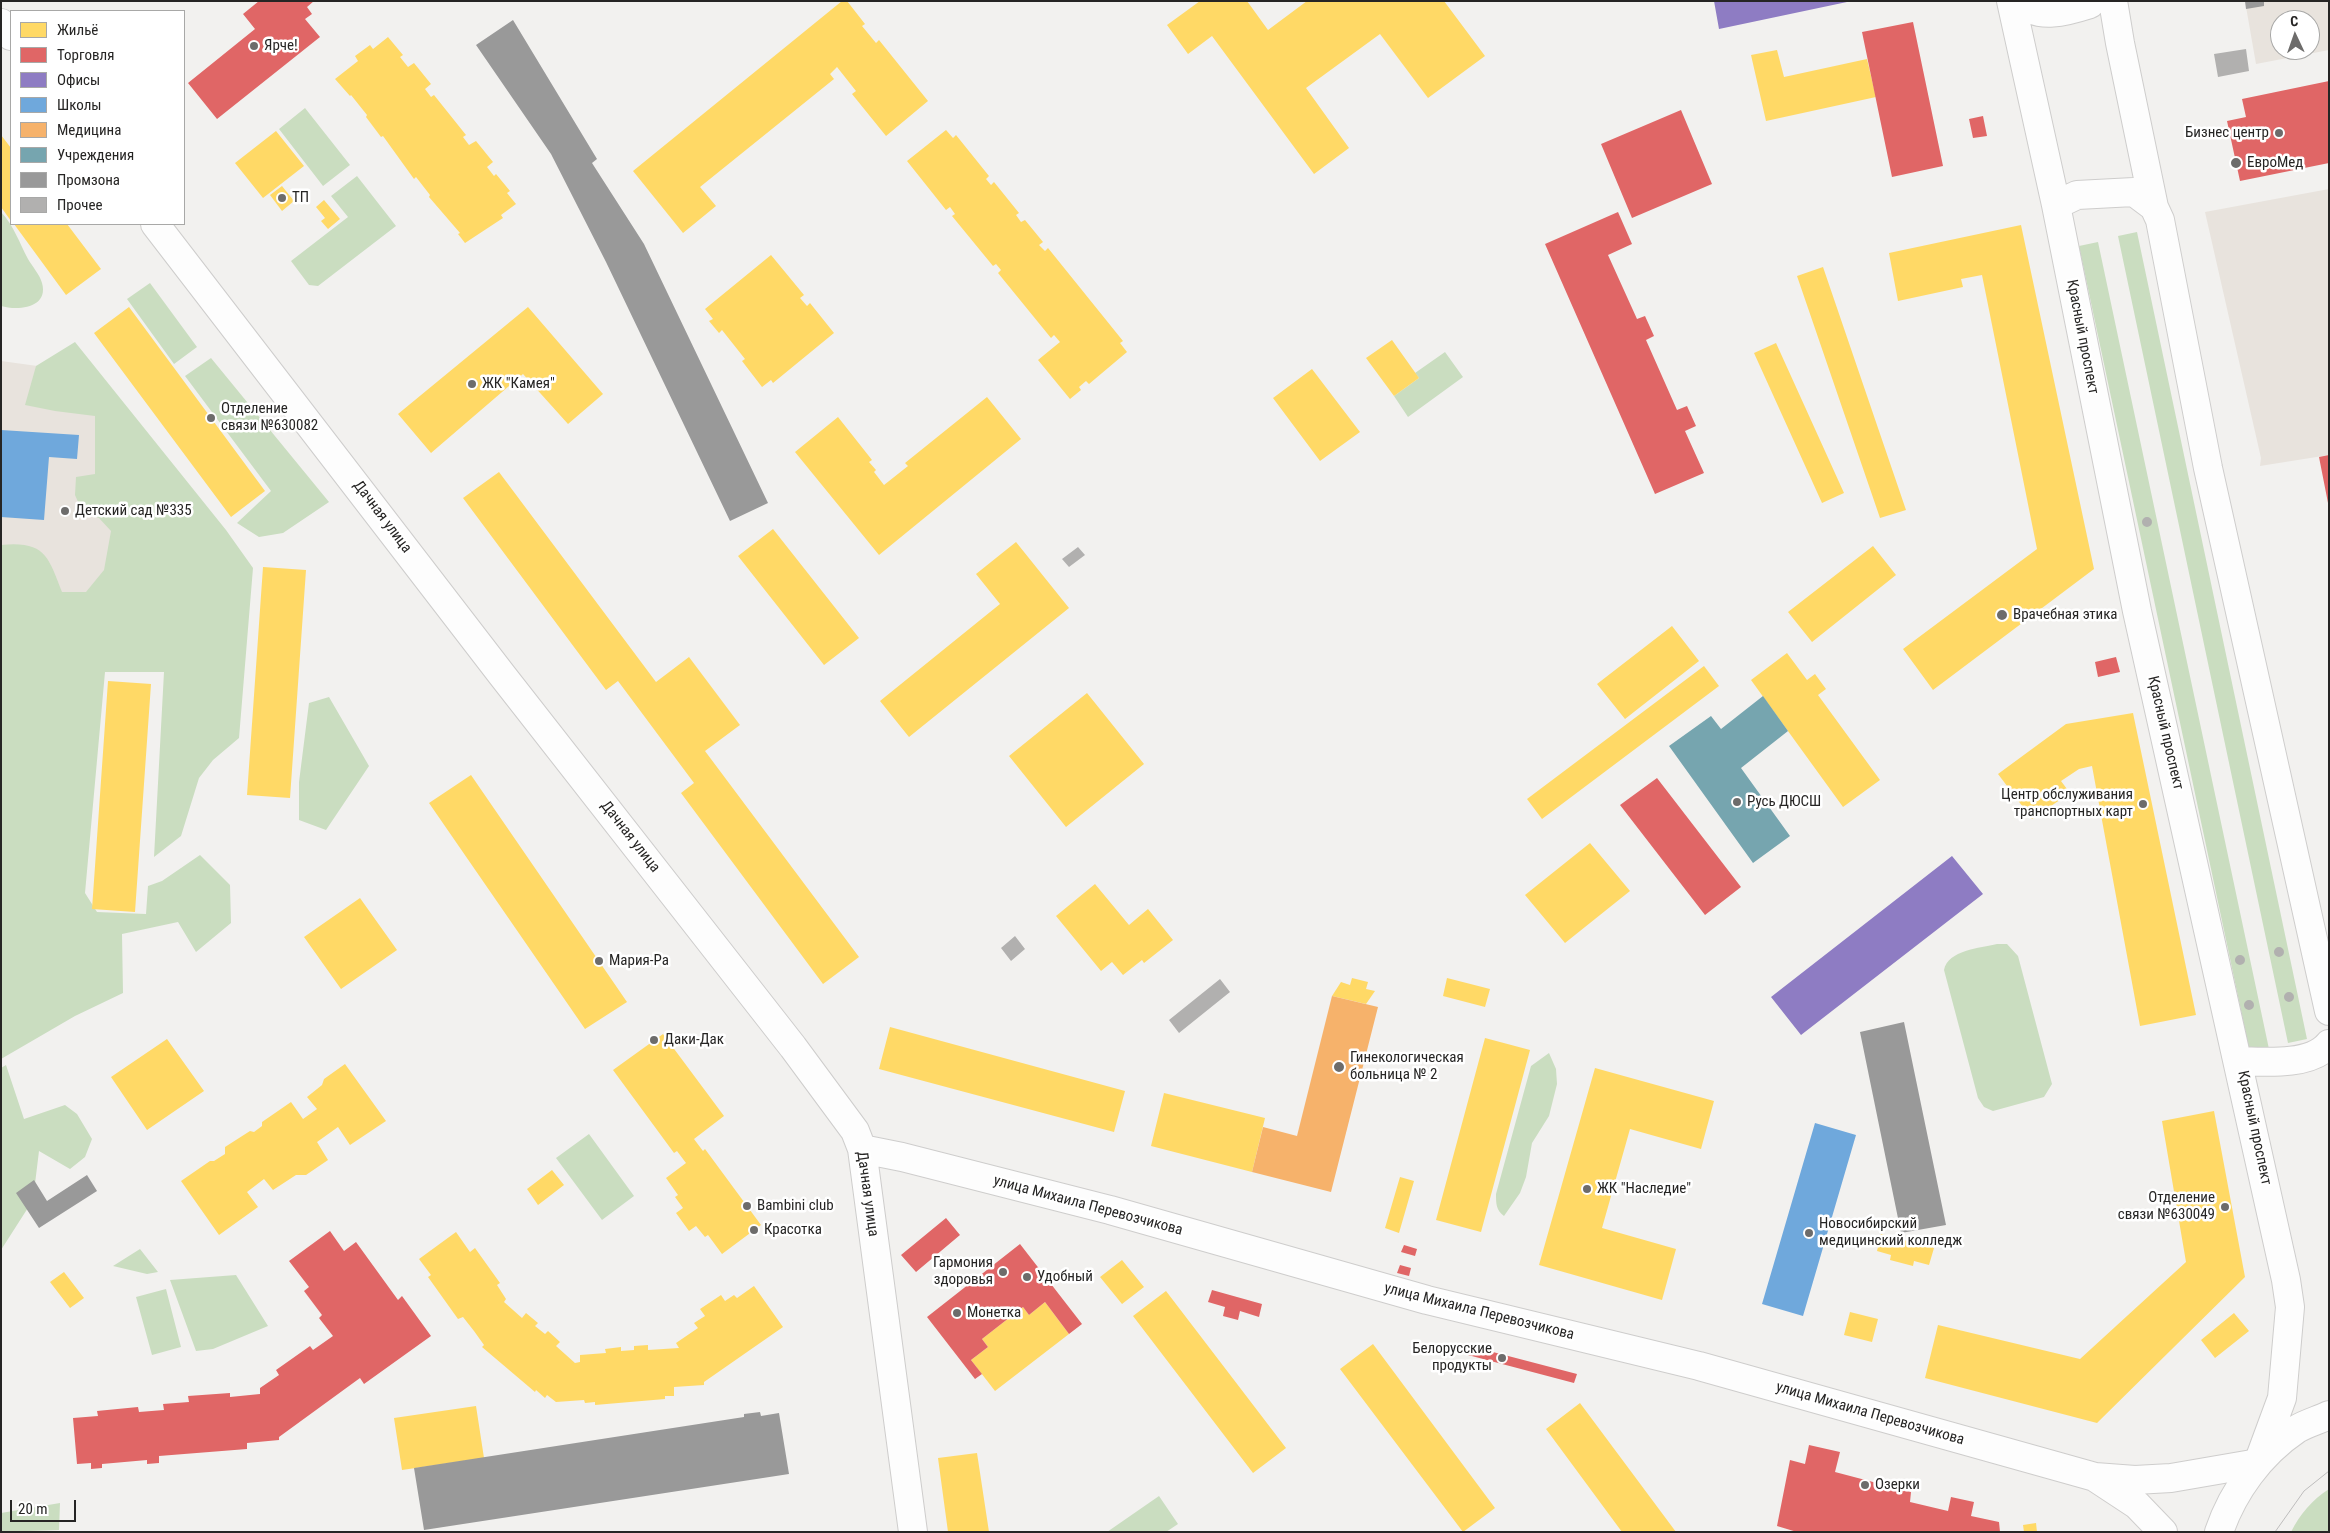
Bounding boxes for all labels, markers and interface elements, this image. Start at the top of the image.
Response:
legend [10,10,185,225]
north arrow [2270,10,2320,60]
text: С [2290,13,2299,29]
text: Жильё [57,21,98,39]
place label: Ярче! [264,37,298,55]
marker: Ярче! [248,40,260,52]
text: Торговля [57,46,114,64]
text: Офисы [57,71,100,89]
text: Школы [57,96,102,114]
text: Медицина [57,121,121,139]
place label: Бизнес центр [2185,124,2269,142]
marker: Бизнес центр [2273,127,2285,139]
text: Учреждения [57,146,134,164]
place label: ЕвроМед [2247,154,2303,172]
marker: ЕвроМед [2229,156,2243,170]
text: Промзона [57,171,120,189]
place label: ТП [292,189,309,207]
marker: ТП [276,192,288,204]
text: Прочее [57,196,103,214]
street label: Красный проспект [2062,278,2102,396]
place label: ЖК "Камея" [482,375,555,393]
marker: ЖК "Камея" [466,378,478,390]
place label: Отделение связи №630082 [221,400,318,435]
marker: Отделение связи №630082 [205,412,217,424]
street label: Дачная улица [349,477,415,557]
place label: Детский сад №335 [75,502,192,520]
marker: Детский сад №335 [59,505,71,517]
place label: Врачебная этика [2013,606,2118,624]
marker: Врачебная этика [1995,608,2009,622]
street label: Красный проспект [2143,674,2187,792]
place label: Центр обслуживания транспортных карт [2001,786,2133,821]
place label: Русь ДЮСШ [1747,793,1821,811]
marker: Русь ДЮСШ [1731,796,1743,808]
street label: Дачная улица [596,798,664,876]
marker: Центр обслуживания транспортных карт [2137,798,2149,810]
place label: Мария-Ра [609,952,669,970]
marker: Мария-Ра [593,955,605,967]
place label: Даки-Дак [664,1031,724,1049]
marker: Даки-Дак [648,1034,660,1046]
place label: Гинекологическая больница № 2 [1350,1049,1464,1084]
marker: Гинекологическая больница № 2 [1332,1060,1346,1074]
street label: Красный проспект [2233,1069,2275,1187]
street label: Дачная улица [852,1150,882,1238]
street label: улица Михаила Перевозчикова [991,1172,1185,1240]
place label: ЖК "Наследие" [1597,1180,1691,1198]
marker: ЖК "Наследие" [1581,1183,1593,1195]
place label: Отделение связи №630049 [2118,1189,2215,1224]
place label: Bambini club [757,1197,834,1215]
marker: Bambini club [741,1200,753,1212]
marker: Отделение связи №630049 [2219,1201,2231,1213]
place label: Новосибирский медицинский колледж [1819,1215,1962,1250]
place label: Красотка [764,1221,822,1239]
marker: Красотка [748,1224,760,1236]
marker: Новосибирский медицинский колледж [1803,1227,1815,1239]
place label: Гармония здоровья [933,1254,993,1289]
marker: Гармония здоровья [997,1266,1009,1278]
place label: Удобный [1037,1268,1093,1286]
marker: Удобный [1021,1271,1033,1283]
street label: улица Михаила Перевозчикова [1382,1280,1576,1344]
place label: Монетка [967,1304,1021,1322]
marker: Монетка [951,1307,963,1319]
place label: Белорусские продукты [1412,1340,1492,1375]
marker: Белорусские продукты [1496,1352,1508,1364]
street label: улица Михаила Перевозчикова [1774,1378,1966,1450]
place label: Озерки [1875,1476,1920,1494]
marker: Озерки [1859,1479,1871,1491]
scale bar [12,1490,79,1522]
text: 20 m [18,1500,48,1518]

